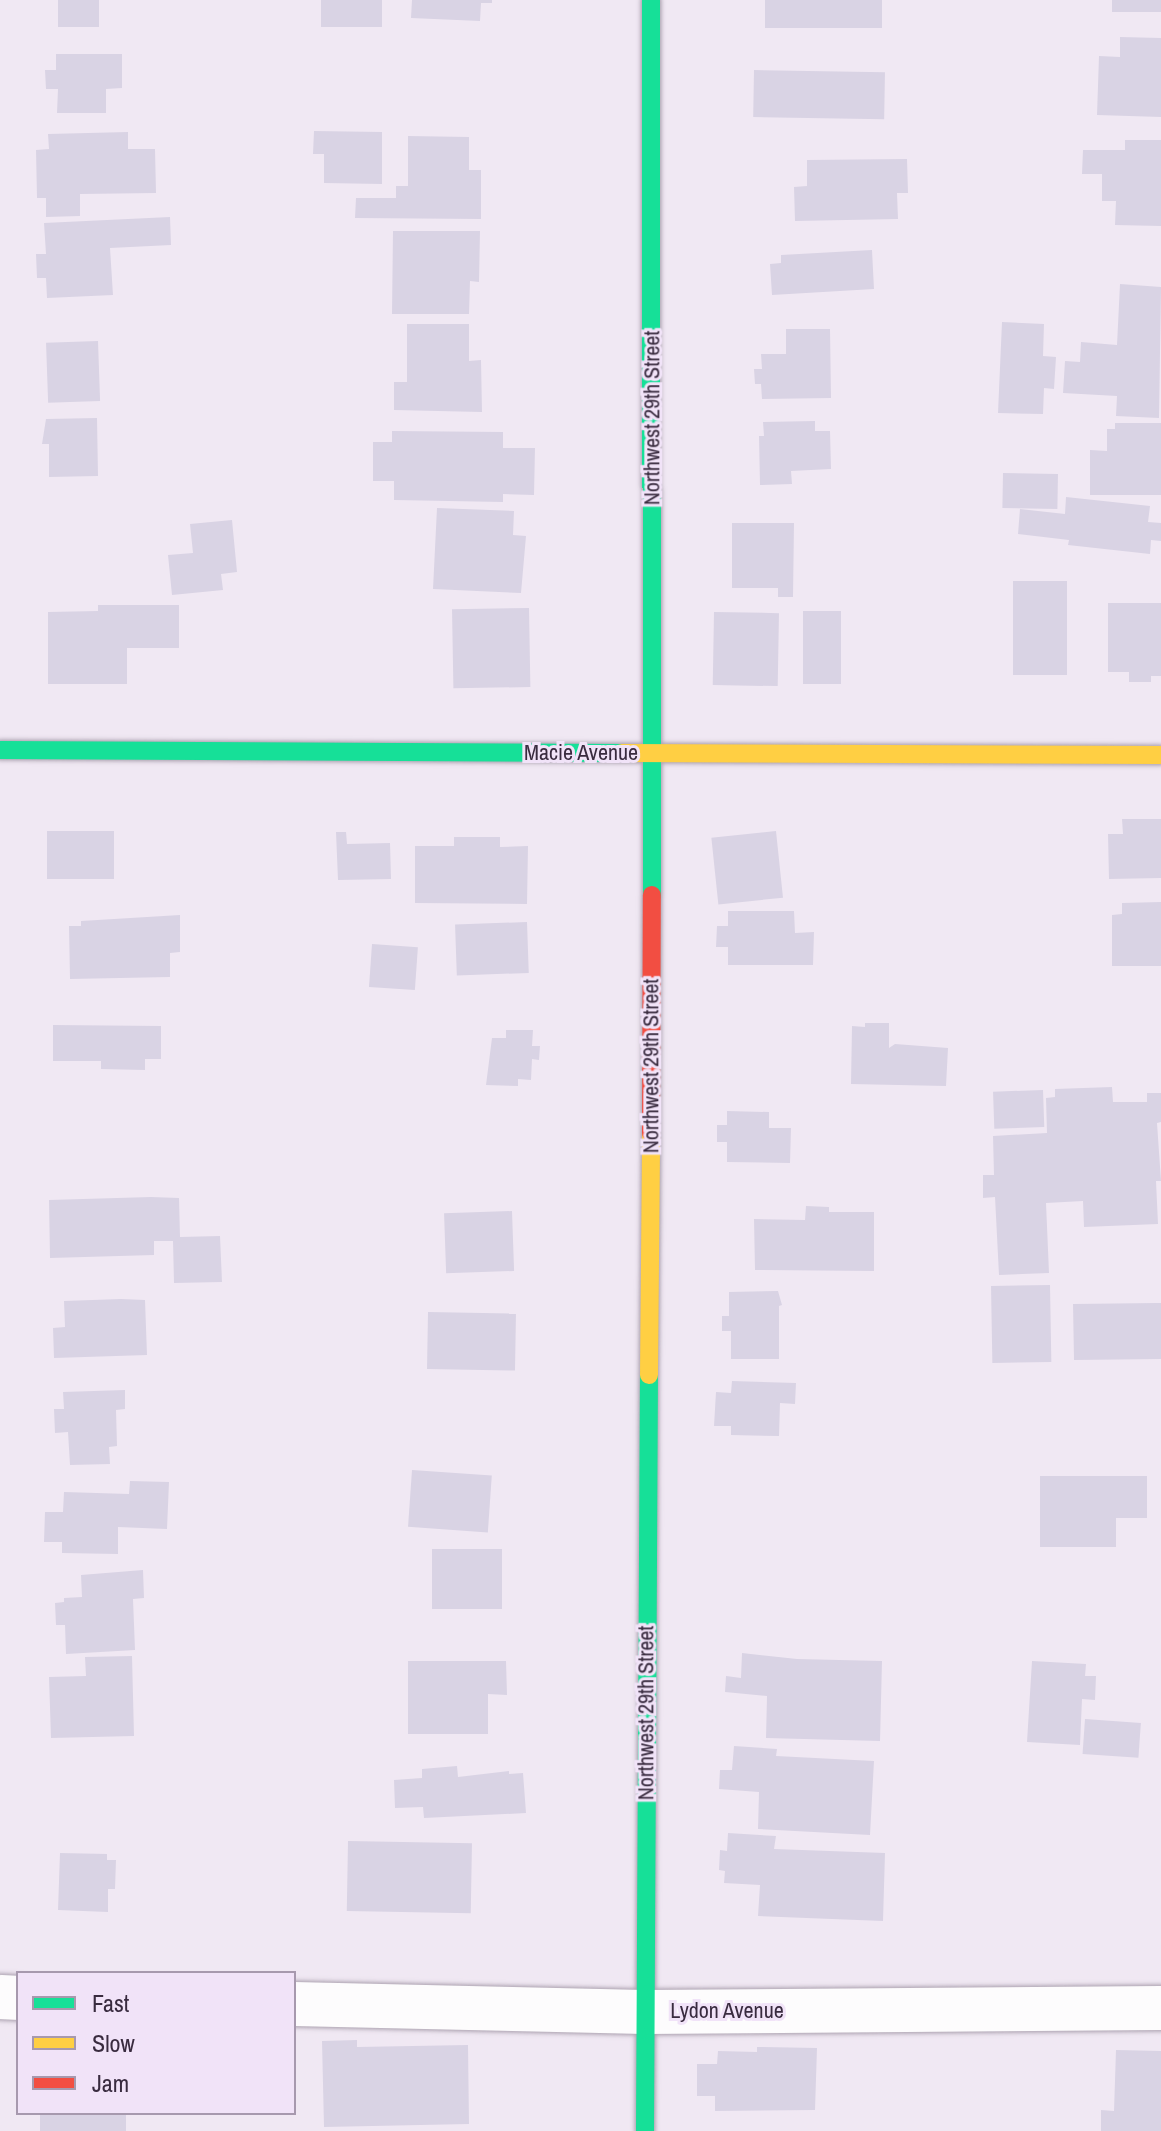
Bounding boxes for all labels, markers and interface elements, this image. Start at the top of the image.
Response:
street label: Northwest 29th Street [639,331,665,505]
street label: Macie Avenue [523,740,639,766]
street label: Northwest 29th Street [638,979,664,1153]
street label: Northwest 29th Street [633,1626,659,1800]
legend [16,1971,296,2115]
text: Fast [92,1987,129,2019]
street label: Lydon Avenue [670,1998,784,2024]
text: Slow [92,2027,135,2059]
text: Jam [92,2067,129,2099]

